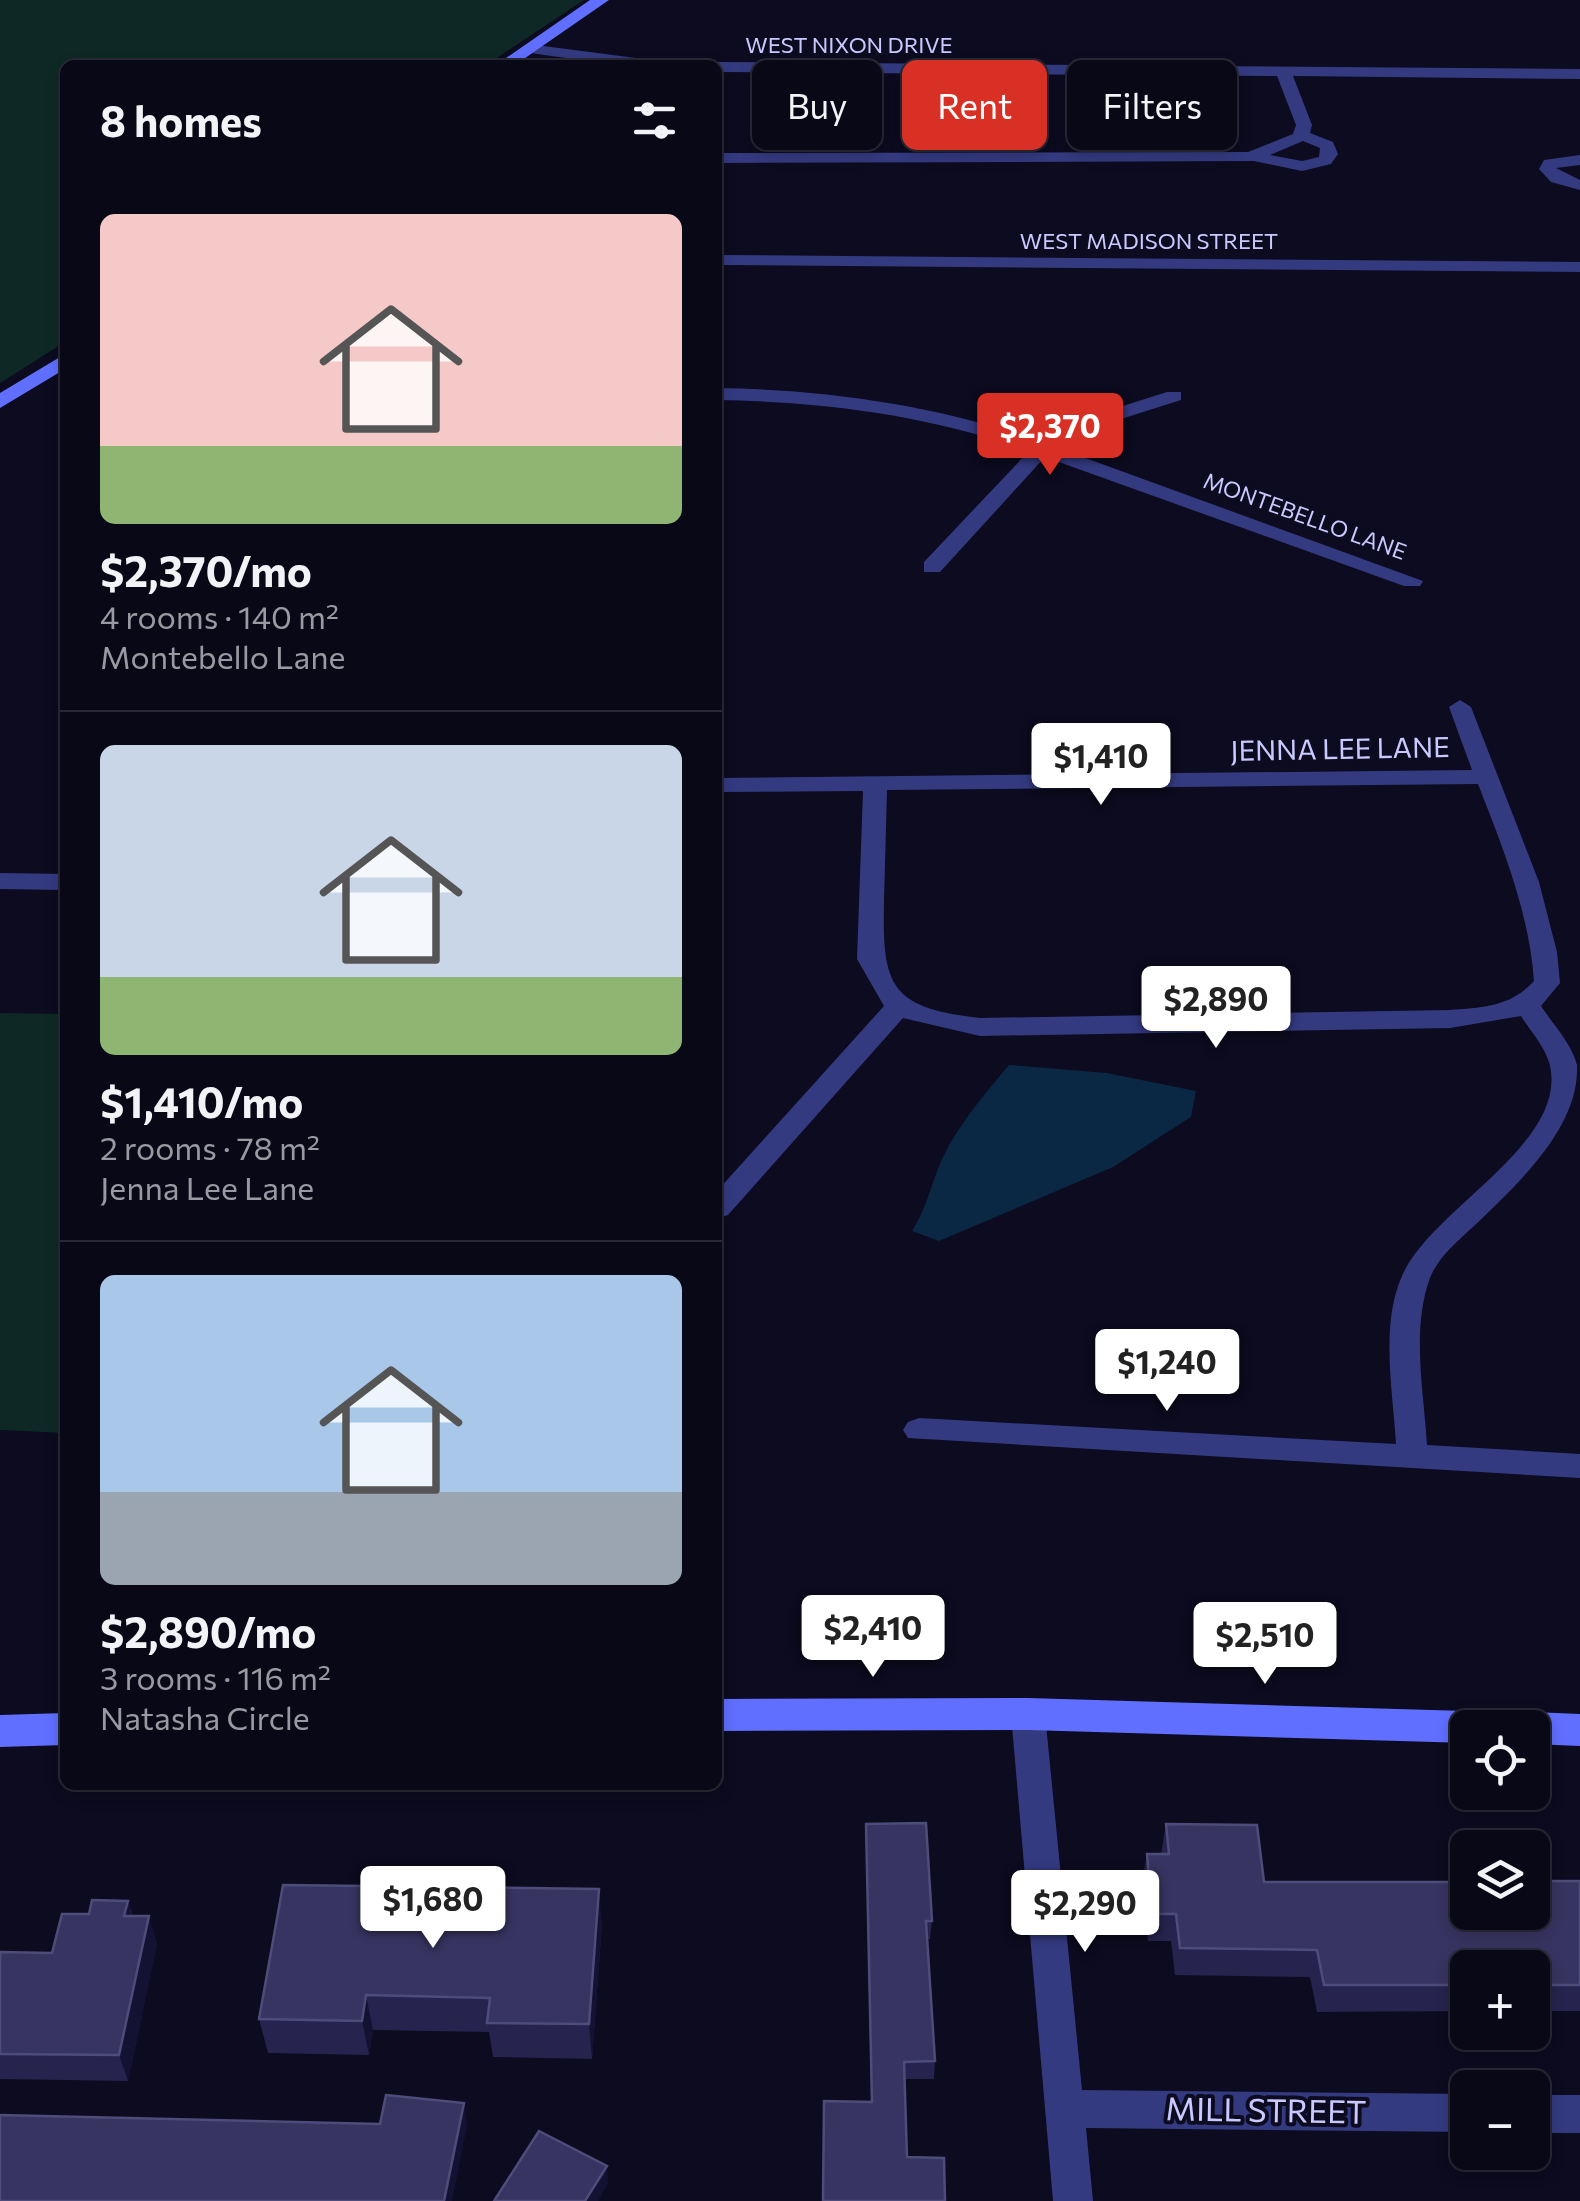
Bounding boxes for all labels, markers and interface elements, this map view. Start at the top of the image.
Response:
street label: WEST NIXON DRIVE [745,31,953,58]
chip: Buy [752,60,882,150]
chip: Rent [902,60,1047,150]
chip: Filters [1067,60,1237,150]
icon: filters [627,93,682,148]
text: 8 homes [100,94,262,146]
street label: WEST MADISON STREET [1020,227,1278,254]
icon: home [301,279,481,459]
pin: $2,370 [969,393,1131,478]
text: $2,370 [999,405,1101,445]
street label: MONTEBELLO LANE [1200,466,1410,565]
text: $2,370/mo [100,544,312,596]
text: 4 rooms · 140 m² [100,596,339,636]
text: Montebello Lane [100,636,345,676]
pin: $1,410 [1020,723,1182,808]
street label: JENNA LEE LANE [1230,729,1450,767]
text: $1,410 [1053,735,1149,775]
icon: home [301,810,481,990]
pin: $2,890 [1135,966,1297,1051]
text: $2,890 [1164,978,1268,1018]
text: $1,410/mo [100,1075,303,1127]
text: 2 rooms · 78 m² [100,1127,320,1167]
text: Jenna Lee Lane [100,1167,314,1207]
pin: $1,240 [1086,1329,1248,1414]
icon: home [301,1340,481,1520]
text: $1,240 [1117,1341,1217,1381]
pin: $2,410 [792,1595,954,1680]
pin: $2,510 [1184,1602,1346,1687]
text: $2,890/mo [100,1605,316,1657]
text: $2,410 [824,1607,922,1647]
text: $2,510 [1216,1614,1315,1654]
text: 3 rooms · 116 m² [100,1657,331,1697]
text: Natasha Circle [100,1697,310,1737]
map controls [1450,1710,1550,2170]
button: locate [1450,1710,1550,1810]
button: layers [1450,1830,1550,1930]
pin: $1,680 [352,1866,514,1951]
pin: $2,290 [1004,1870,1166,1955]
text: $1,680 [382,1878,484,1918]
text: $2,290 [1033,1882,1137,1922]
button: + [1450,1950,1550,2050]
button: − [1450,2070,1550,2170]
street label: MILL STREET [1165,2087,1367,2131]

